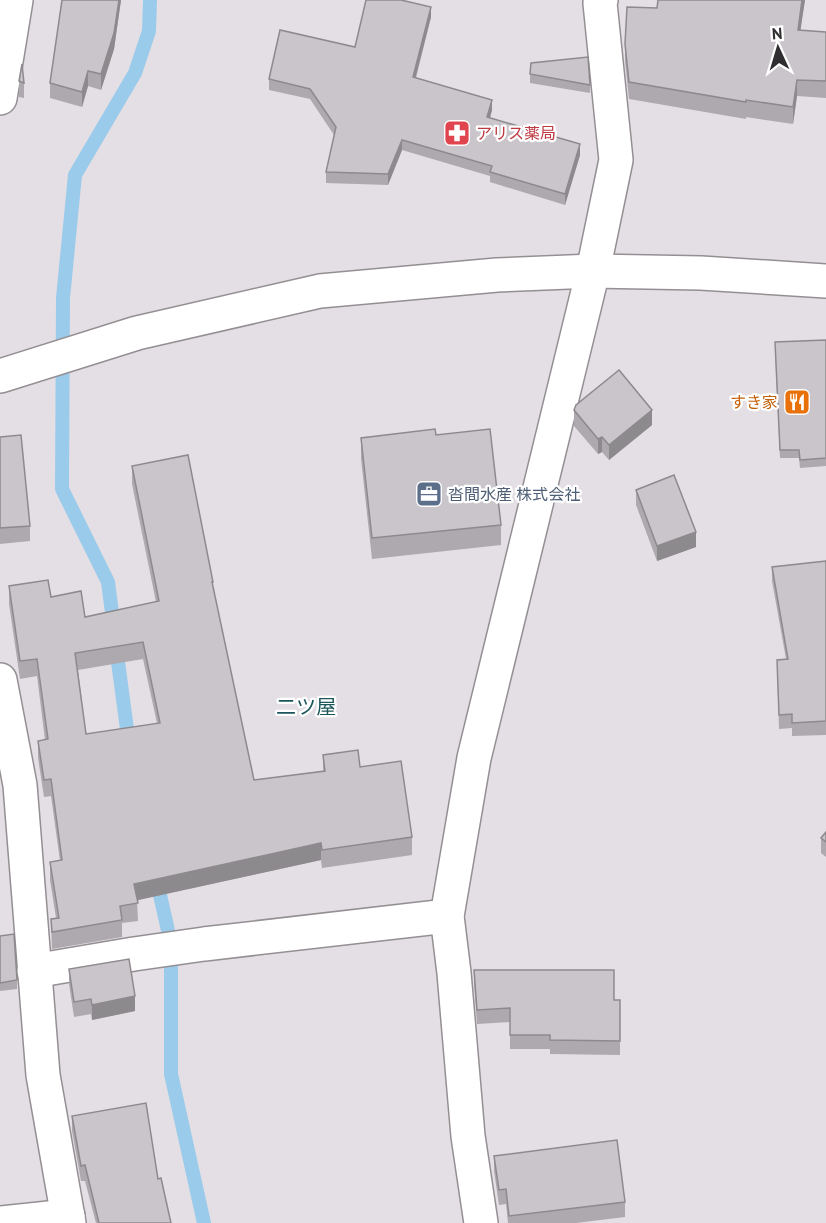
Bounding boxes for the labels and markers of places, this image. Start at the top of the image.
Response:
pharmacy icon: アリス薬局 [442,118,472,148]
place label: アリス薬局 [476,123,556,143]
restaurant icon: すき家 [782,387,812,417]
place label: すき家 [730,392,778,412]
office icon: 沓間水産 株式会社 [414,479,444,509]
place label: 沓間水産 株式会社 [448,484,580,504]

